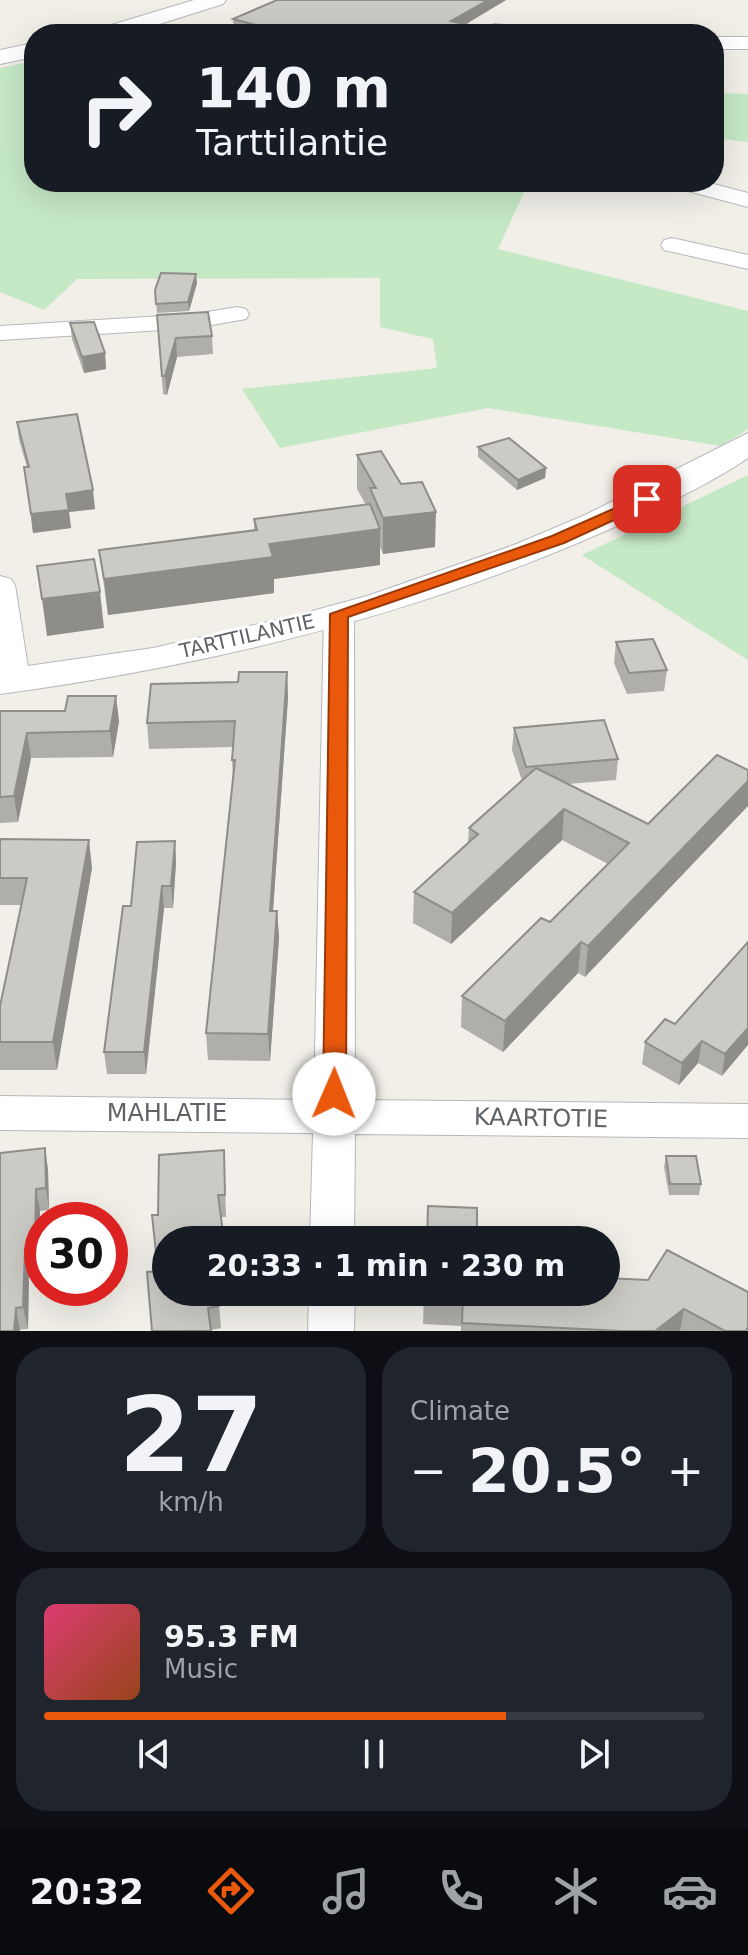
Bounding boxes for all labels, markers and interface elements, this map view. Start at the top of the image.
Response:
text: 140 m [196,55,391,120]
icon: right [64,56,168,160]
text: Tarttilantie [196,122,388,163]
pin [613,465,681,533]
icon: arrive [625,477,669,521]
street label: TARTTILANTIE [176,609,317,663]
position arrow [292,1052,376,1136]
street label: MAHLATIE [107,1099,227,1127]
street label: KAARTOTIE [474,1103,608,1133]
speed limit sign: 30 [24,1202,128,1306]
text: 20:33 · 1 min · 230 m [207,1248,565,1283]
text: 27 [119,1374,263,1496]
text: Climate [410,1396,510,1426]
text: 20.5° [468,1436,646,1506]
text: − [410,1445,447,1496]
text: + [667,1445,704,1496]
text: km/h [158,1487,224,1517]
text: 95.3 FM [164,1619,299,1654]
text: Music [164,1654,238,1684]
icon: previous [132,1732,176,1776]
icon: pause [352,1732,396,1776]
icon: next [572,1732,616,1776]
icon: directions [203,1863,259,1919]
icon: music [318,1863,374,1919]
icon: phone [433,1863,489,1919]
icon: climate [548,1863,604,1919]
icon: car [662,1863,718,1919]
text: 20:32 [29,1871,144,1912]

